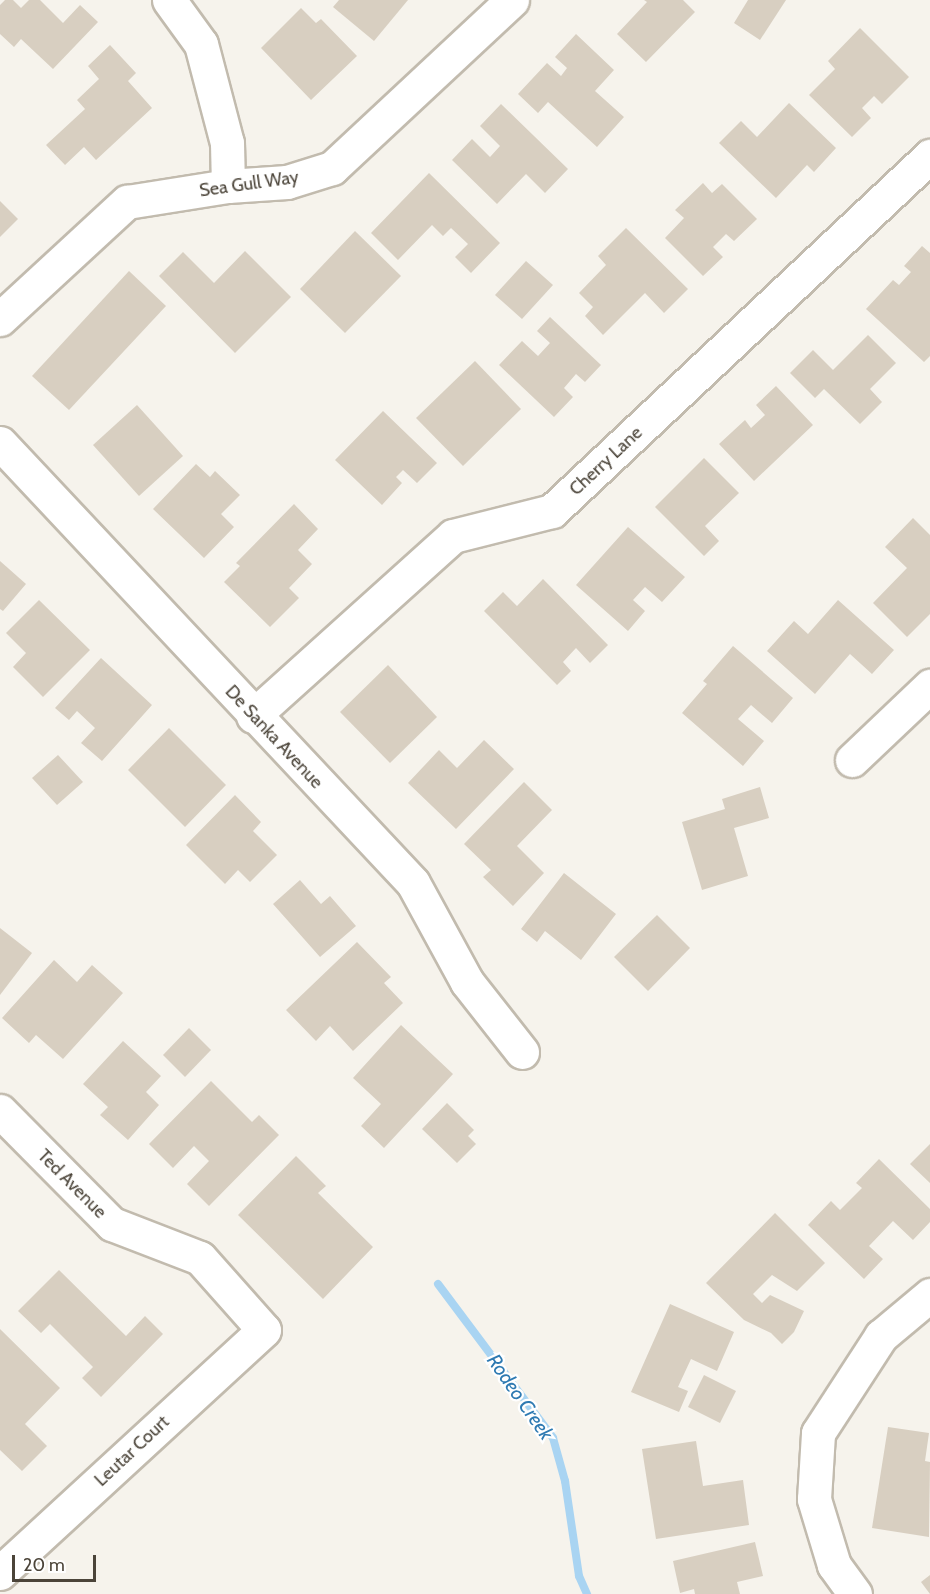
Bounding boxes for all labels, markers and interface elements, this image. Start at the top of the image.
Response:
street label: Sea Gull Way [198,166,300,202]
street label: Cherry Lane [565,422,647,500]
street label: De Sanka Avenue [221,681,327,793]
street label: Ted Avenue [33,1145,111,1223]
water label: Rodeo Creek [482,1349,558,1445]
street label: Leutar Court [90,1411,174,1491]
scale bar [15,1543,99,1581]
text: 20 m [23,1554,65,1576]

